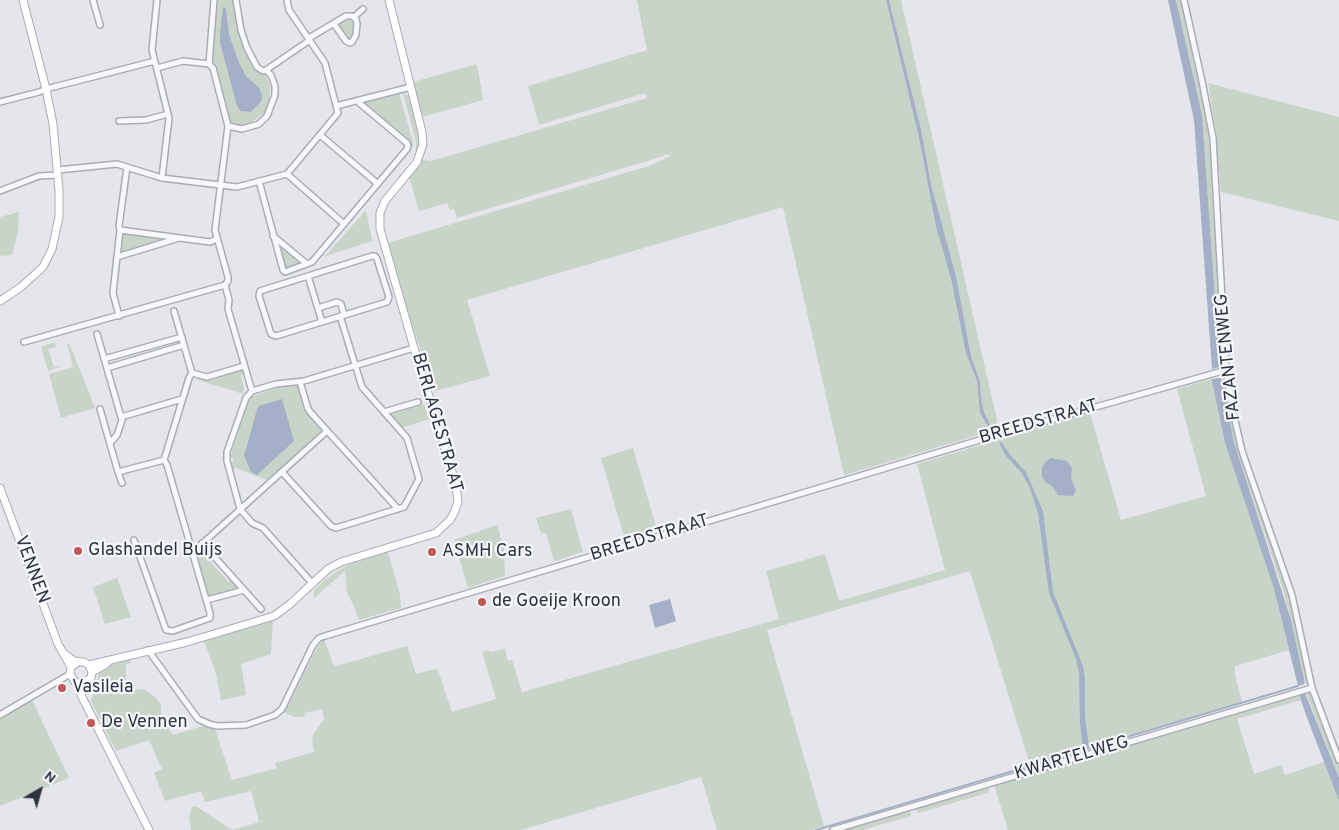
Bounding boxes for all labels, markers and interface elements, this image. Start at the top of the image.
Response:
street label: FAZANTENWEG [1212,293,1246,421]
street label: BERLAGESTRAAT [406,351,466,495]
street label: BREEDSTRAAT [977,396,1101,450]
street label: BREEDSTRAAT [588,511,712,567]
street label: VENNEN [9,533,53,607]
place label: Glashandel Buijs [88,540,222,562]
place label: ASMH Cars [442,541,532,563]
marker: Glashandel Buijs [72,545,84,557]
marker: ASMH Cars [426,546,438,558]
place label: de Goeije Kroon [492,591,621,613]
marker: de Goeije Kroon [476,596,488,608]
place label: Vasileia [72,677,133,699]
marker: Vasileia [56,682,68,694]
place label: De Vennen [101,712,188,734]
marker: De Vennen [85,717,97,729]
street label: KWARTELWEG [1012,732,1132,786]
north arrow [15,765,65,815]
text: N [40,768,59,788]

